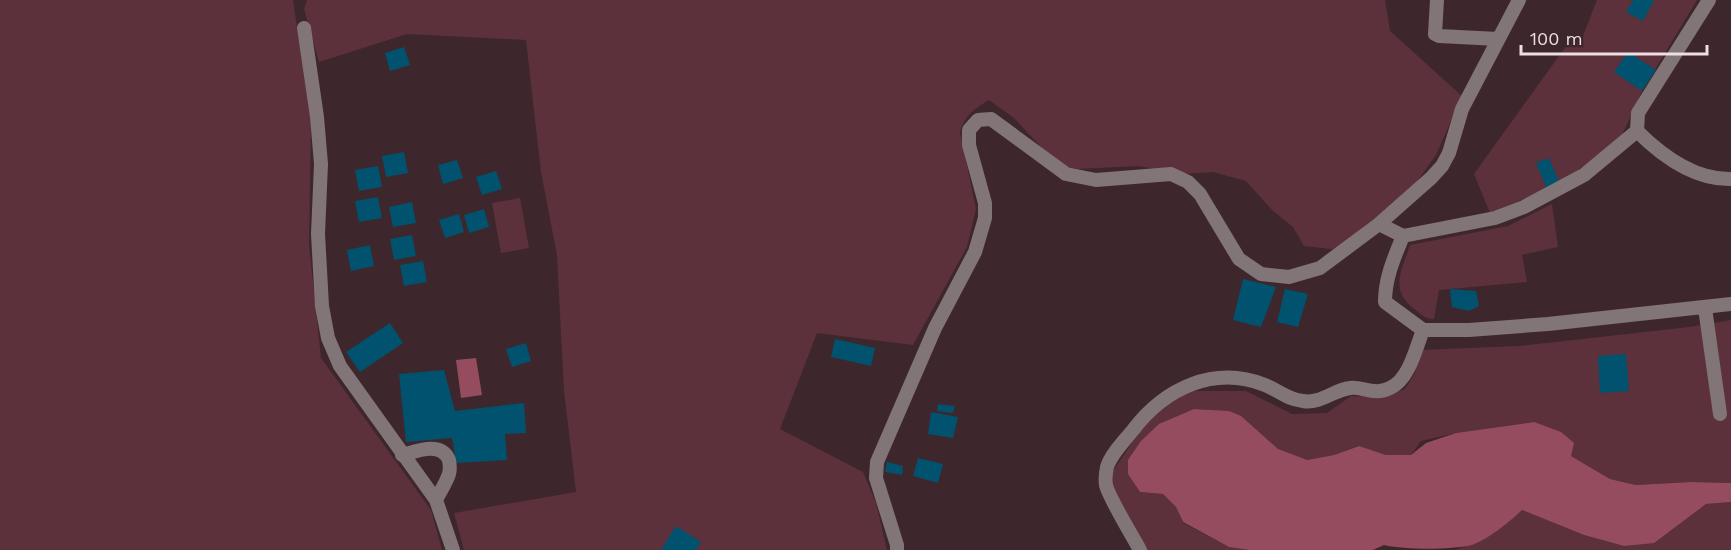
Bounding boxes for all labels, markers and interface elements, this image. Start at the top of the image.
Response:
scale bar [1521,18,1707,56]
text: 100 m [1530,28,1583,49]

